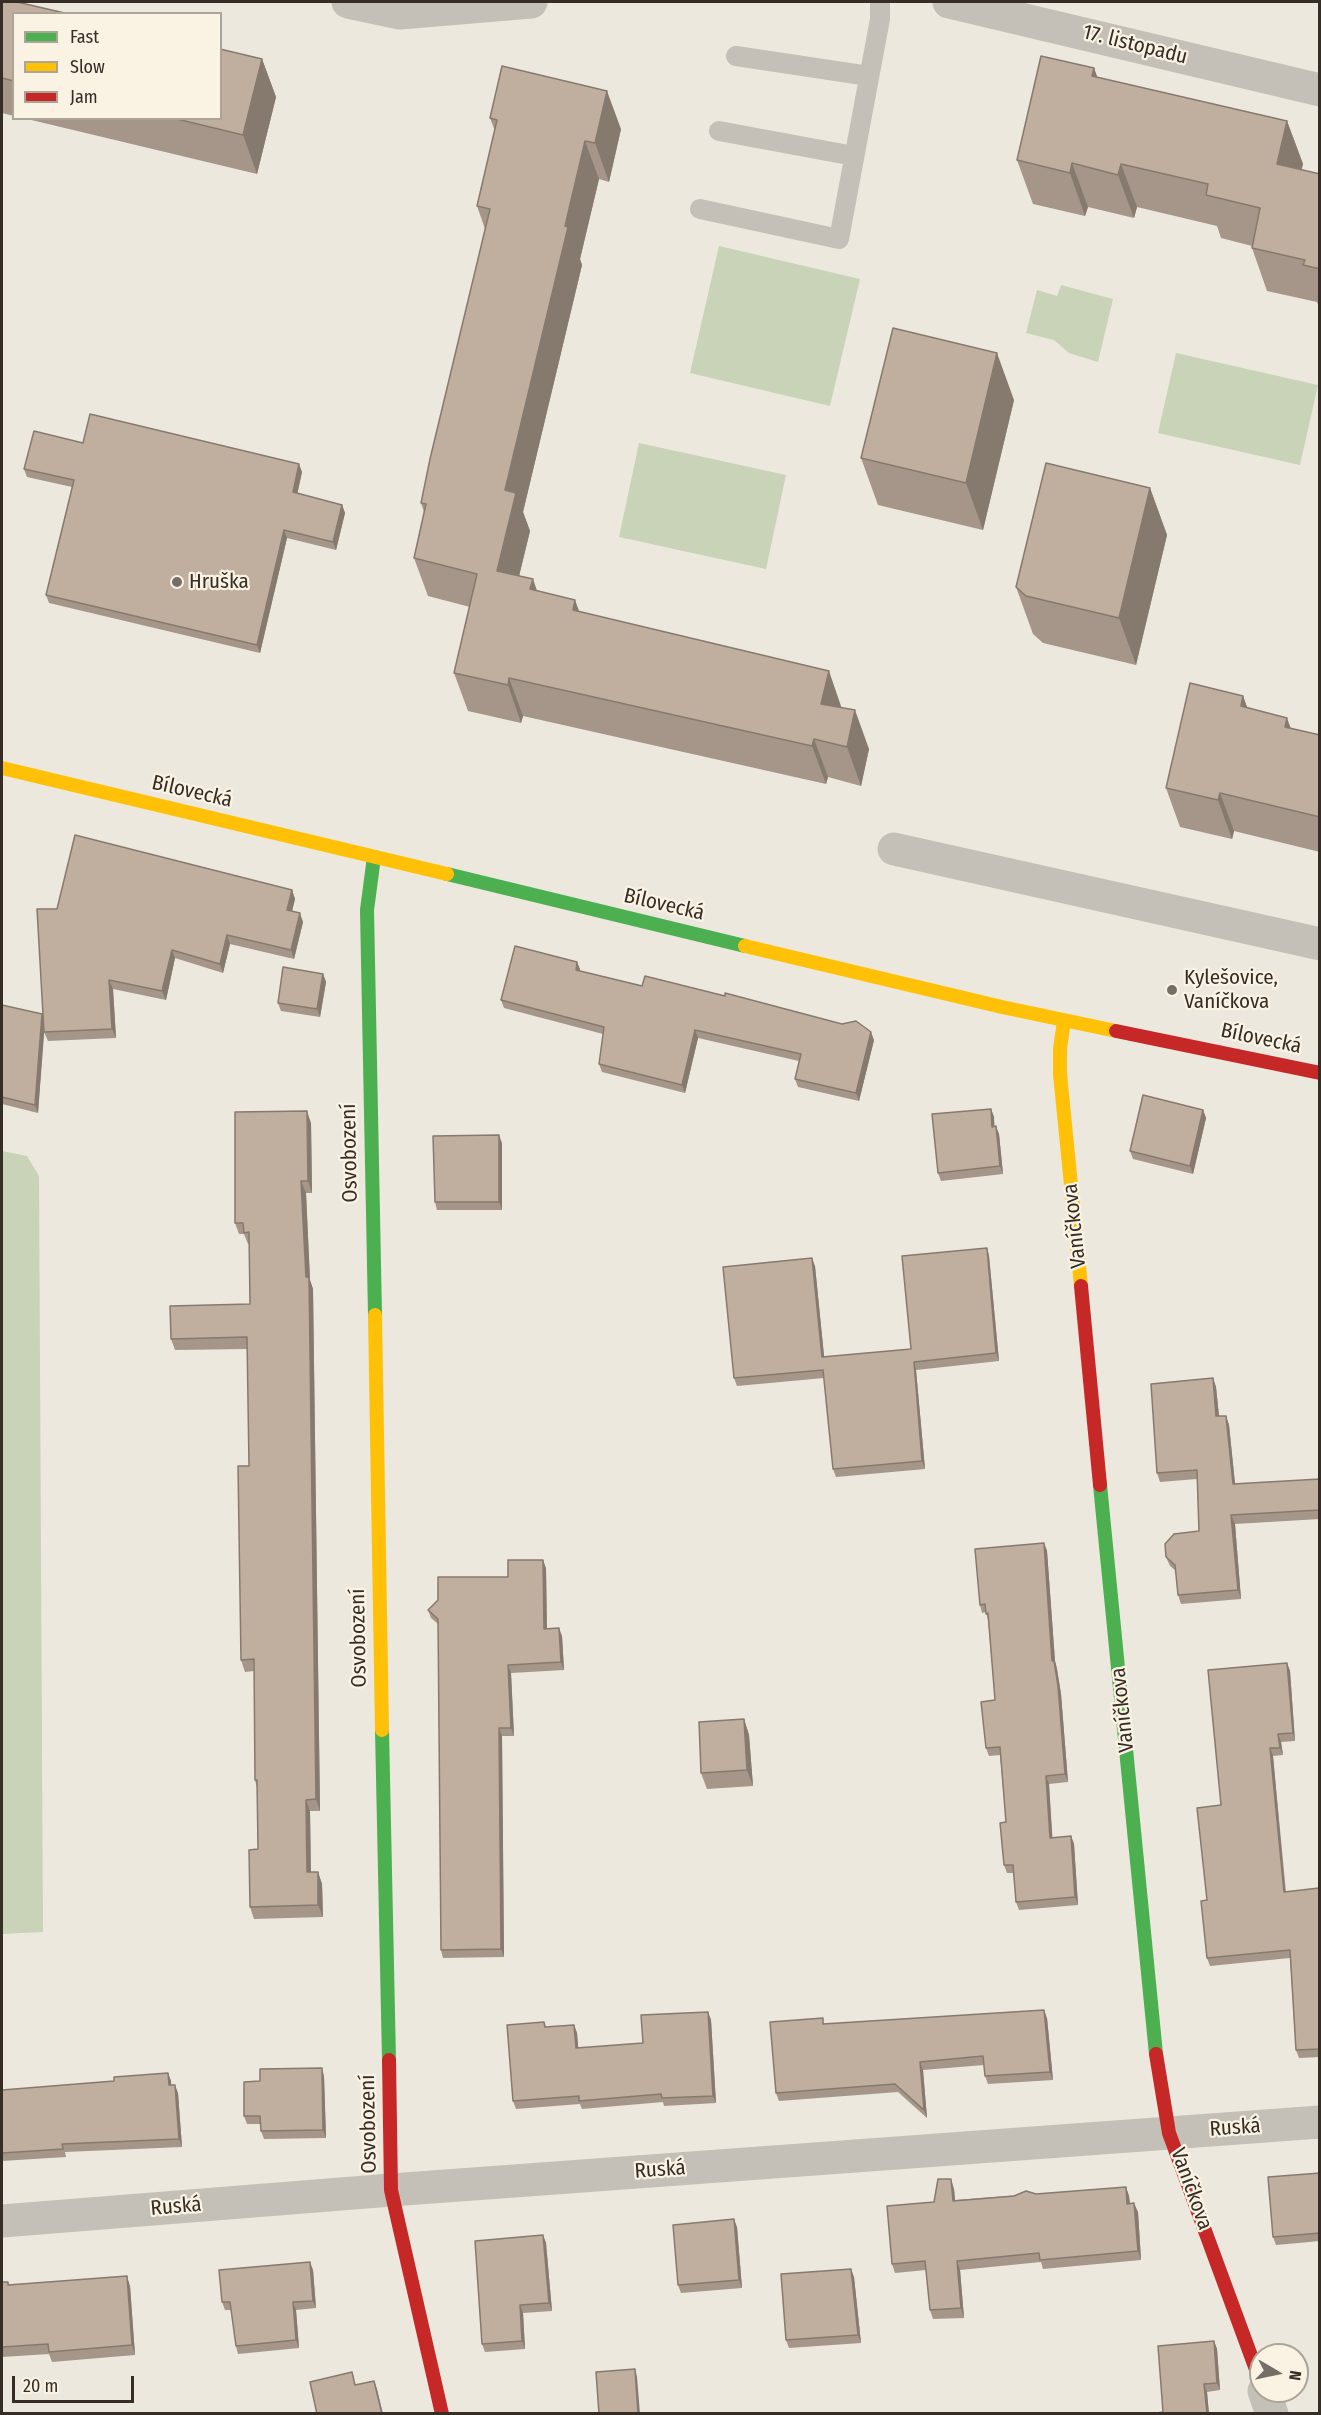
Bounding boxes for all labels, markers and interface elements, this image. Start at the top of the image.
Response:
legend [12,12,222,120]
street label: 17. listopadu [1080,20,1190,70]
text: Fast [70,26,99,48]
text: Slow [70,56,105,78]
text: Jam [70,86,98,108]
place label: Hruška [189,569,249,595]
marker: Hruška [170,575,184,589]
street label: Bílovecká [149,771,235,813]
street label: Bílovecká [621,884,707,926]
place label: Kylešovice, Vaníčkova [1184,965,1278,1015]
marker: Kylešovice, Vaníčkova [1165,983,1179,997]
street label: Bílovecká [1218,1018,1304,1060]
street label: Osvobození [337,1103,363,1203]
street label: Vaníčkova [1058,1182,1092,1270]
street label: Osvobození [346,1588,372,1688]
street label: Vaníčkova [1106,1666,1140,1754]
street label: Osvobození [356,2074,382,2174]
street label: Ruská [1209,2114,1261,2142]
street label: Vaníčkova [1165,2145,1217,2233]
street label: Ruská [634,2156,686,2184]
street label: Ruská [149,2192,203,2222]
north arrow [1249,2343,1309,2403]
scale bar [15,2364,136,2402]
text: N [1285,2369,1305,2382]
text: 20 m [23,2375,58,2397]

